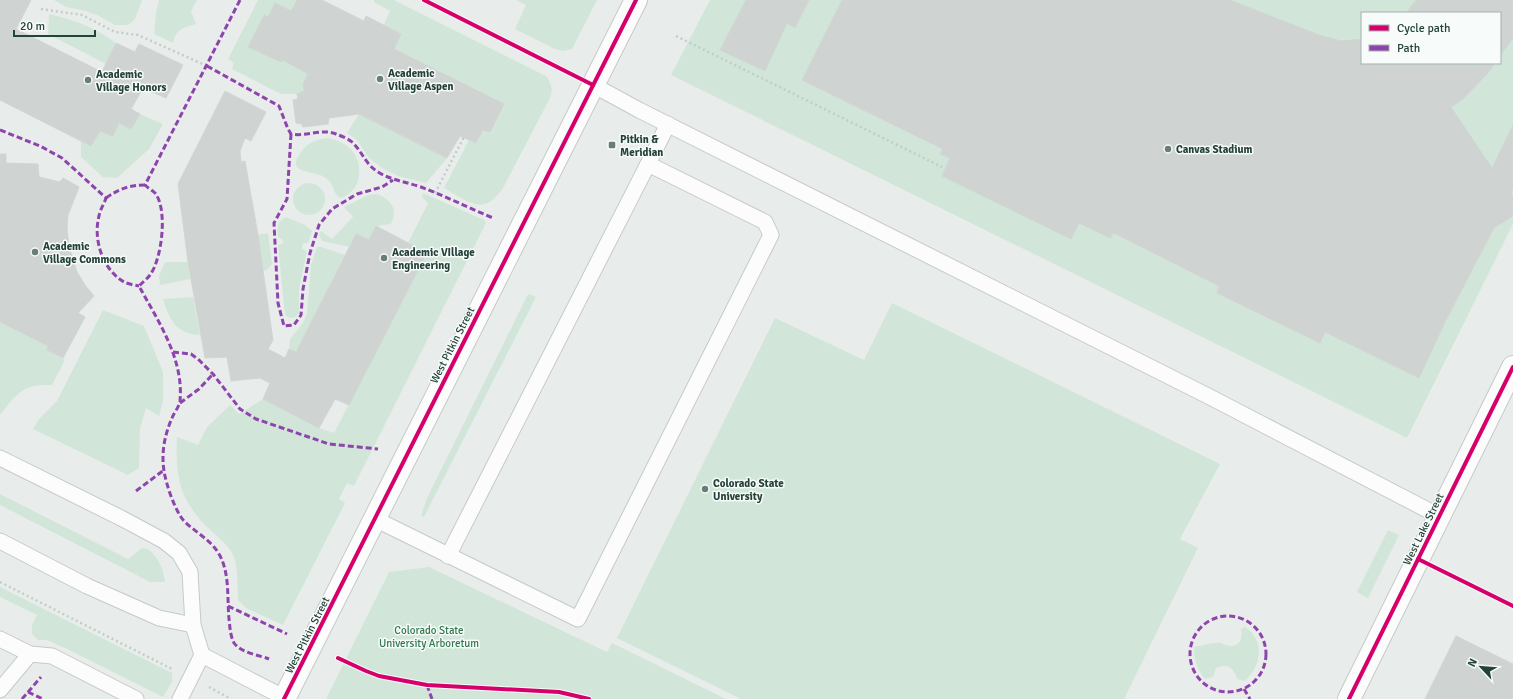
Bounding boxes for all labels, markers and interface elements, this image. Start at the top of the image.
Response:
scale bar [14,12,95,38]
legend [1361,12,1501,64]
text: 20 m [20,19,45,34]
text: Cycle path [1397,21,1450,36]
text: Path [1397,41,1420,56]
place label: Academic Village Aspen [388,67,453,93]
place label: Academic Village Honors [96,68,167,94]
marker: Academic Village Aspen [375,74,385,84]
marker: Academic Village Honors [83,75,93,85]
place label: Pitkin & Meridian [620,133,663,159]
marker: Pitkin & Meridian [607,140,617,150]
place label: Canvas Stadium [1176,143,1252,156]
marker: Canvas Stadium [1163,144,1173,154]
place label: Academic Village Commons [43,240,126,266]
place label: Academic VIllage Engineering [392,246,475,272]
marker: Academic Village Commons [30,247,40,257]
marker: Academic VIllage Engineering [379,253,389,263]
street label: West Pitkin Street [428,305,477,386]
place label: Colorado State University [713,477,784,503]
marker: Colorado State University [700,484,710,494]
street label: West Lake Street [1400,491,1447,567]
street label: West Pitkin Street [283,595,332,676]
park label: Colorado State University Arboretum [379,624,479,650]
north arrow [1461,647,1501,687]
text: N [1465,657,1480,669]

